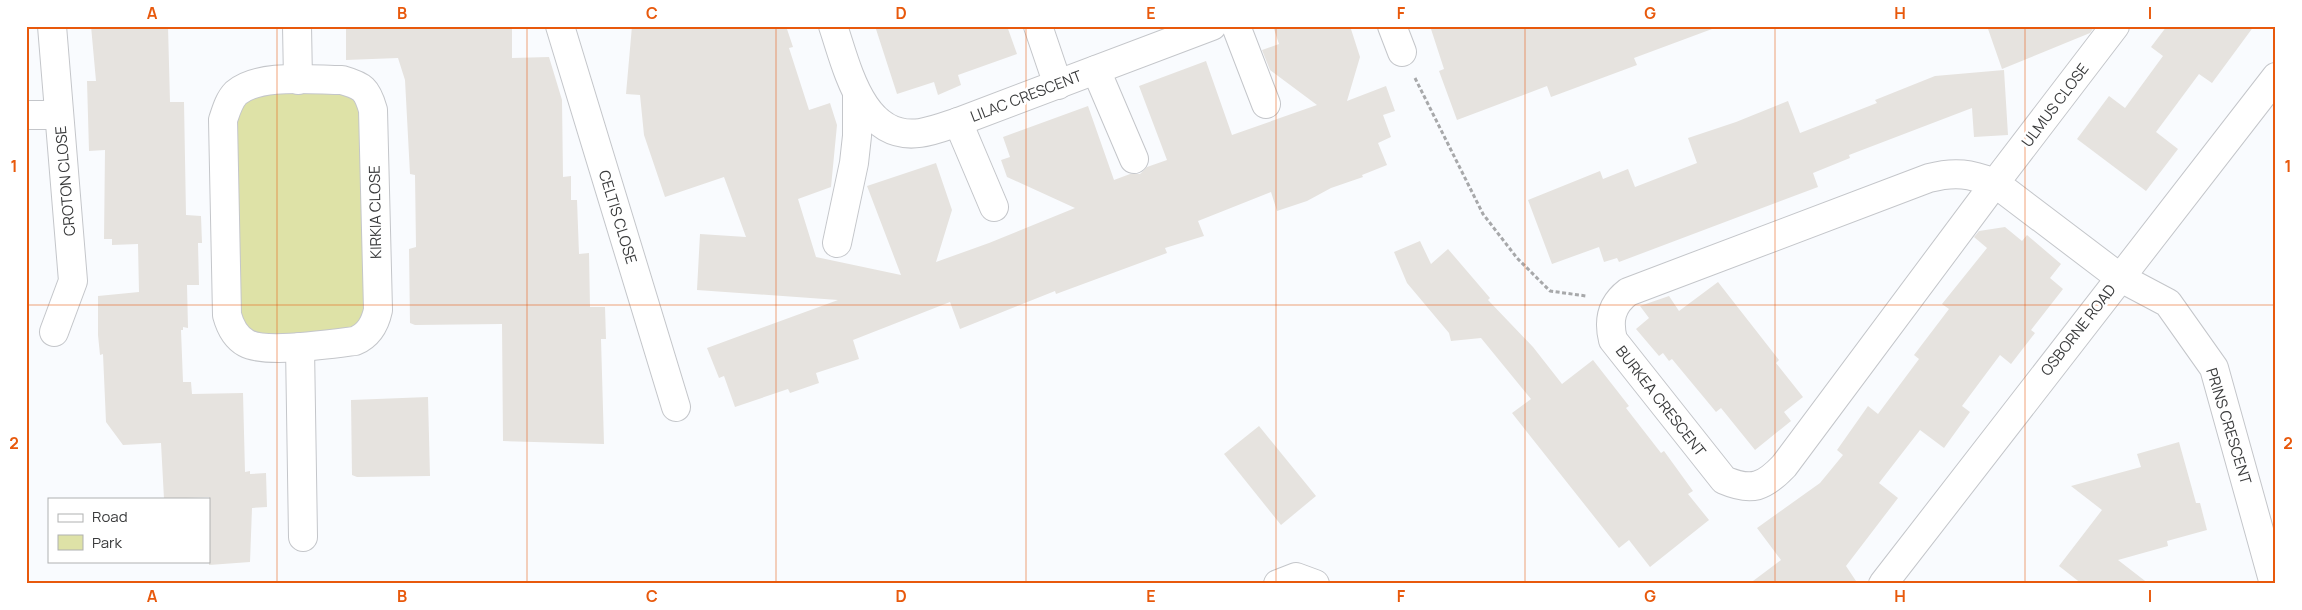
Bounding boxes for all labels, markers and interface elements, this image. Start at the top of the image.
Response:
text: A [147,2,158,24]
text: B [397,2,407,24]
text: C [646,2,658,24]
text: D [895,2,907,24]
text: E [1146,2,1156,24]
text: F [1397,2,1406,24]
text: G [1644,2,1656,24]
text: H [1894,2,1906,24]
text: I [2148,2,2152,24]
street label: ULMUS CLOSE [2017,59,2093,151]
street label: LILAC CRESCENT [967,65,1085,127]
street label: CROTON CLOSE [50,125,80,237]
text: 1 [10,155,18,177]
text: 1 [2284,155,2292,177]
street label: KIRKIA CLOSE [364,165,386,259]
street label: CELTIS CLOSE [594,168,642,266]
street label: OSBORNE ROAD [2036,280,2120,380]
street label: BURKEA CRESCENT [1611,341,1711,461]
street label: PRINS CRESCENT [2201,365,2257,487]
text: 2 [9,432,19,454]
text: 2 [2283,432,2293,454]
legend [48,498,210,562]
text: Road [92,506,128,527]
text: Park [92,532,122,553]
text: A [147,585,158,607]
text: B [397,585,407,607]
text: C [646,585,658,607]
text: D [895,585,907,607]
text: E [1146,585,1156,607]
text: F [1397,585,1406,607]
text: G [1644,585,1656,607]
text: H [1894,585,1906,607]
text: I [2148,585,2152,607]

